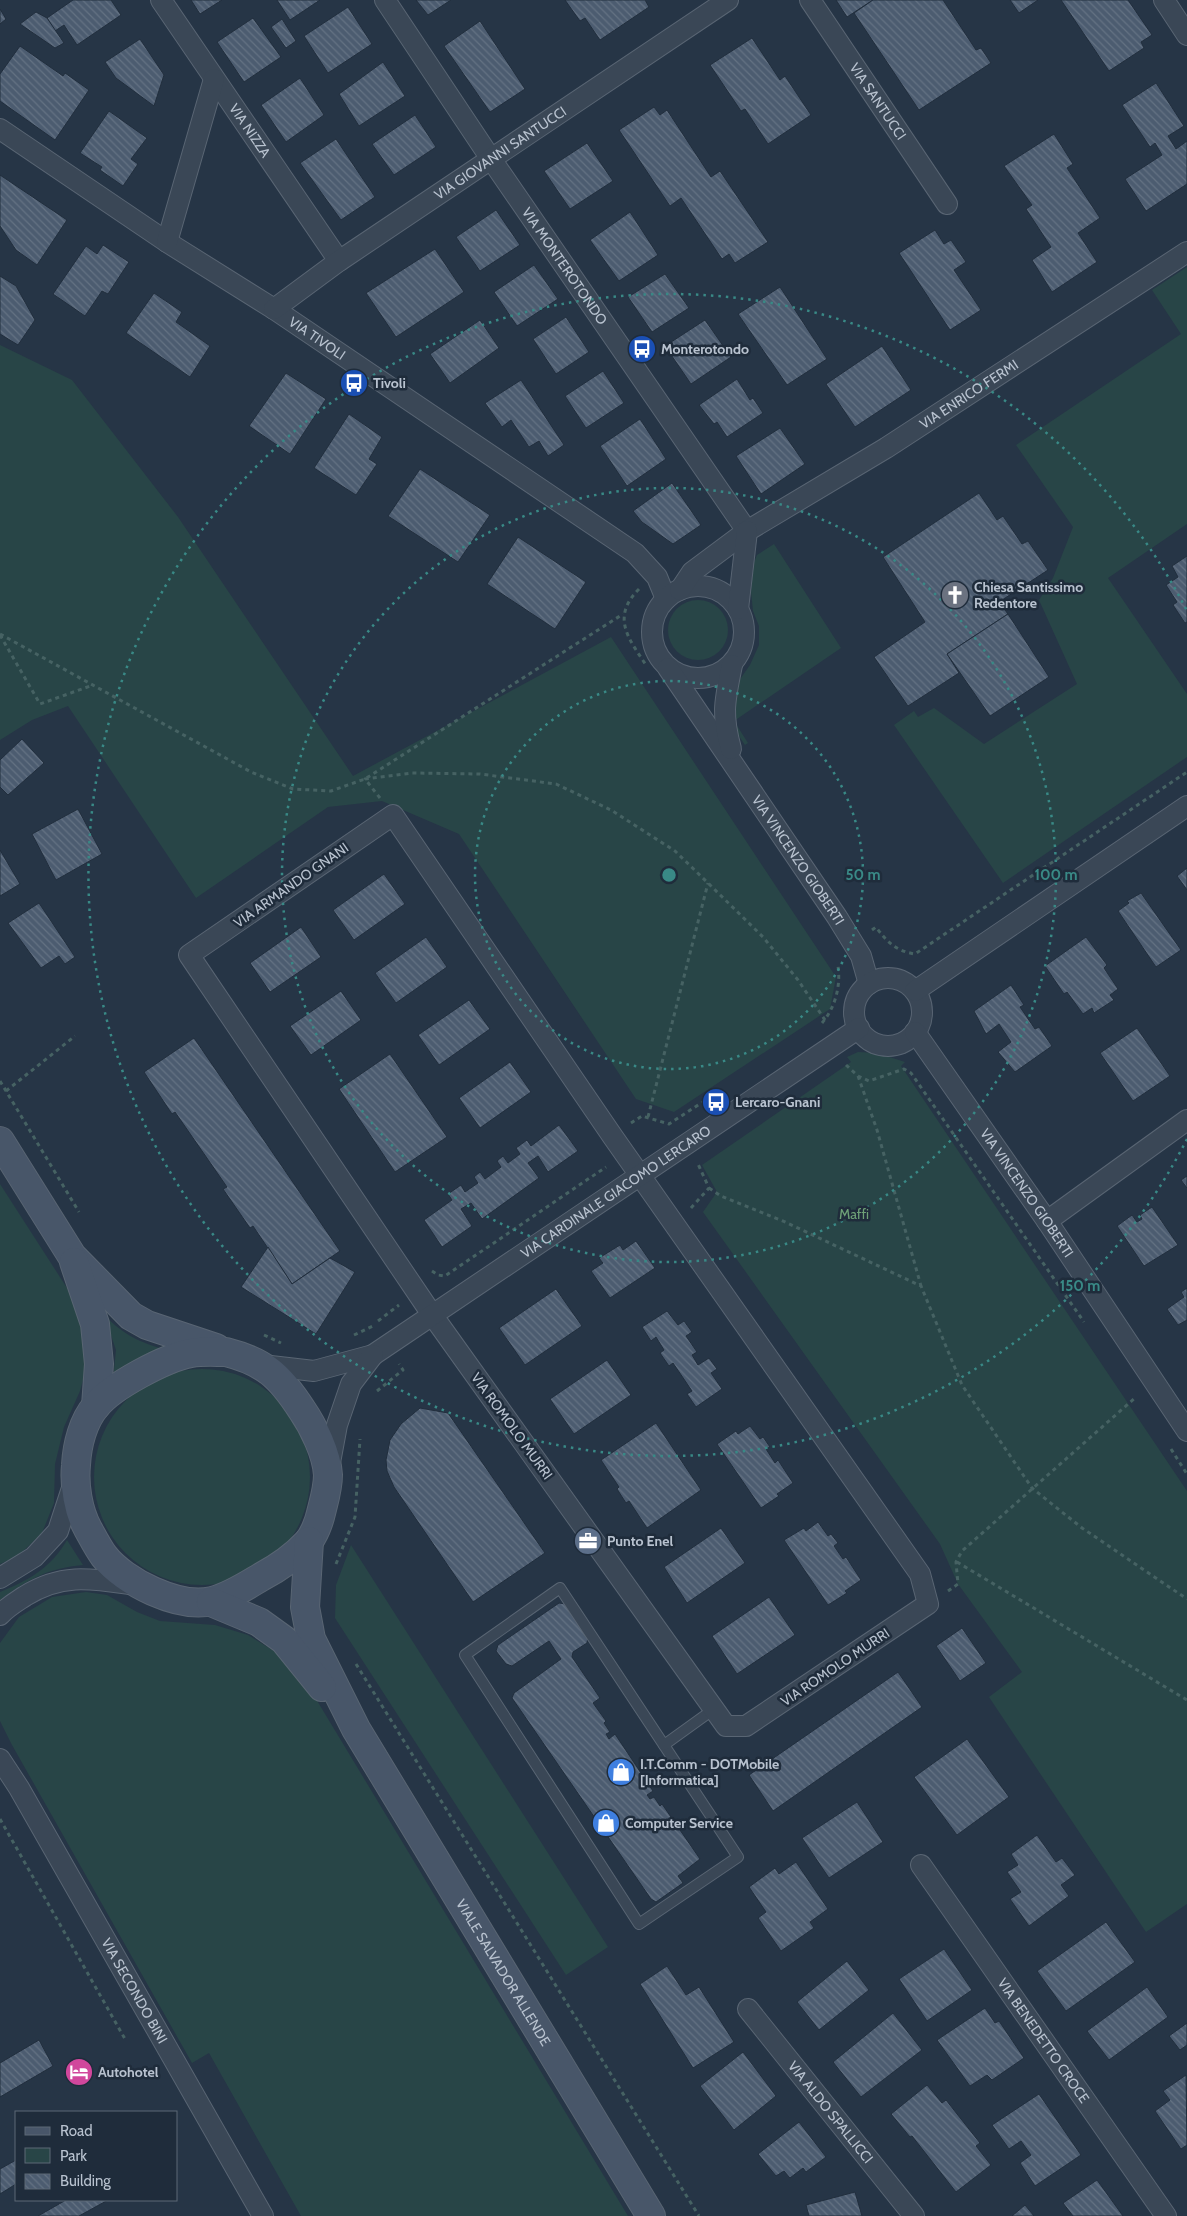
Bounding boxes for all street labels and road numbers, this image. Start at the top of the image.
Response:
street label: VIA SANTUCCI [846,59,910,143]
street label: VIA NIZZA [225,100,275,161]
street label: VIA GIOVANNI SANTUCCI [431,102,570,204]
street label: VIA MONTEROTONDO [518,204,612,328]
street label: VIA TIVOLI [285,313,349,364]
street label: VIA ENRICO FERMI [916,355,1022,433]
street label: VIA VINCENZO GIOBERTI [748,792,849,928]
street label: VIA ARMANDO GNANI [230,839,352,931]
street label: VIA CARDINALE GIACOMO LERCARO [517,1121,714,1262]
street label: VIA VINCENZO GIOBERTI [976,1125,1078,1261]
street label: VIA ROMOLO MURRI [467,1369,557,1483]
street label: VIA ROMOLO MURRI [777,1624,893,1710]
street label: VIALE SALVADOR ALLENDE [452,1896,555,2049]
street label: VIA SECONDO BINI [97,1935,172,2047]
street label: VIA BENEDETTO CROCE [994,1974,1093,2107]
street label: VIA ALDO SPALLICCI [784,2057,877,2167]

